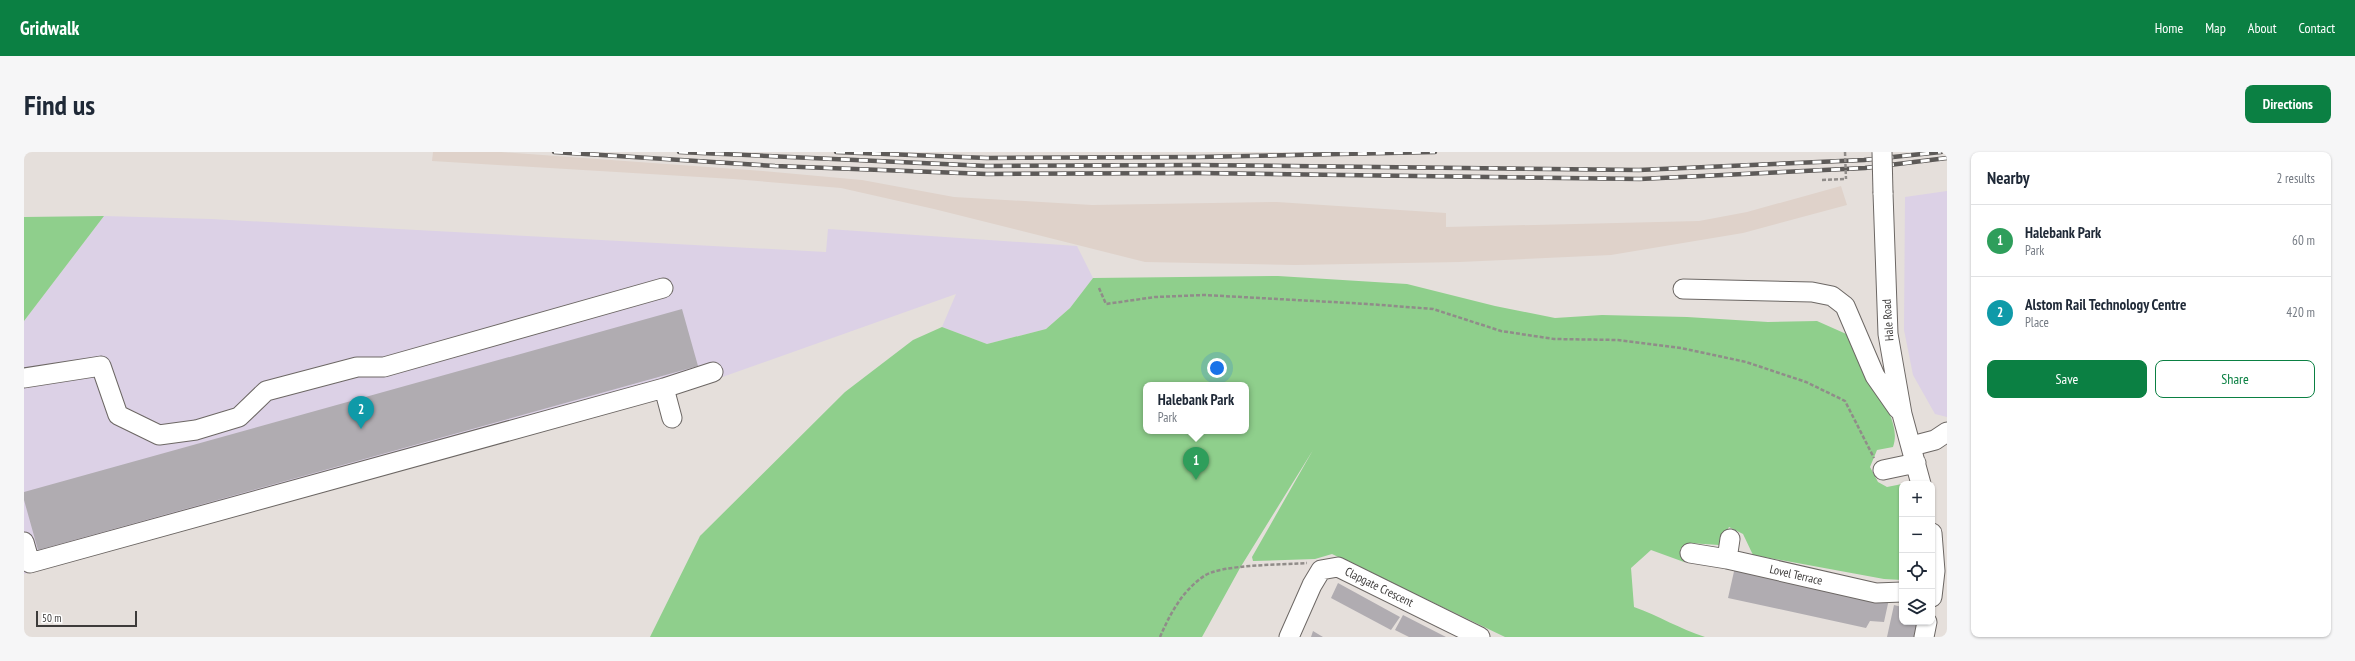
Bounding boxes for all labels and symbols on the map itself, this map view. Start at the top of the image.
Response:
street label: Hale Road [1879,299,1896,342]
your location [1207,358,1227,378]
pin: 2 [348,396,374,429]
pin: 1 [1183,447,1209,480]
street label: Lovel Terrace [1768,561,1824,588]
street label: Clapgate Crescent [1343,564,1416,610]
scale bar [36,609,137,628]

